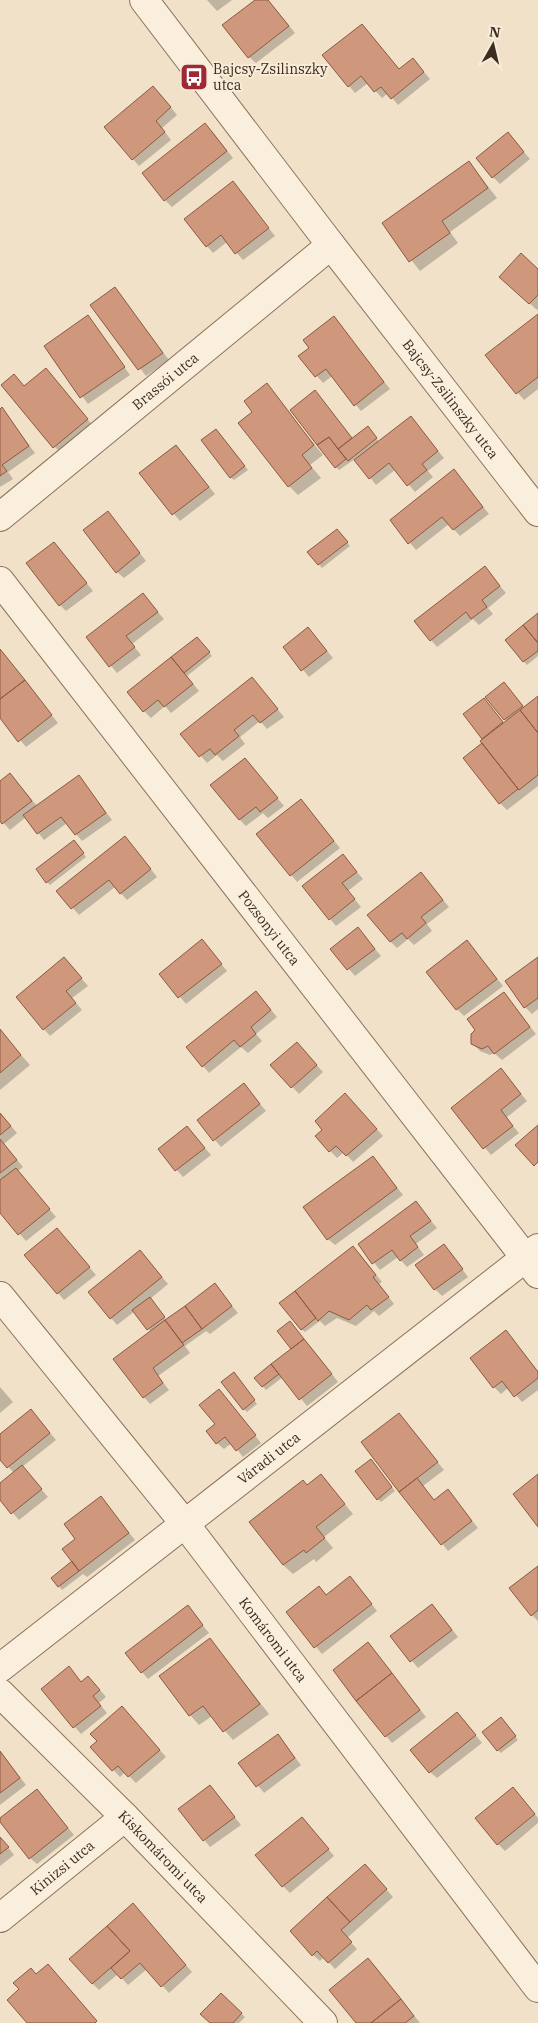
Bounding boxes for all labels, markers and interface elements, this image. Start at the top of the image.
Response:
north arrow [468,20,518,70]
text: N [488,22,502,42]
place label: Bajcsy-Zsilinszky utca [213,60,328,94]
bus stop icon: Bajcsy-Zsilinszky utca [179,62,209,92]
street label: Bajcsy-Zsilinszky utca [399,336,503,463]
street label: Brassói utca [128,348,203,414]
street label: Pozsonyi utca [234,887,304,969]
street label: Váradi utca [234,1428,304,1488]
street label: Komáromi utca [235,1594,311,1686]
street label: Kiskomáromi utca [114,1806,212,1907]
street label: Kinizsi utca [26,1836,98,1899]

